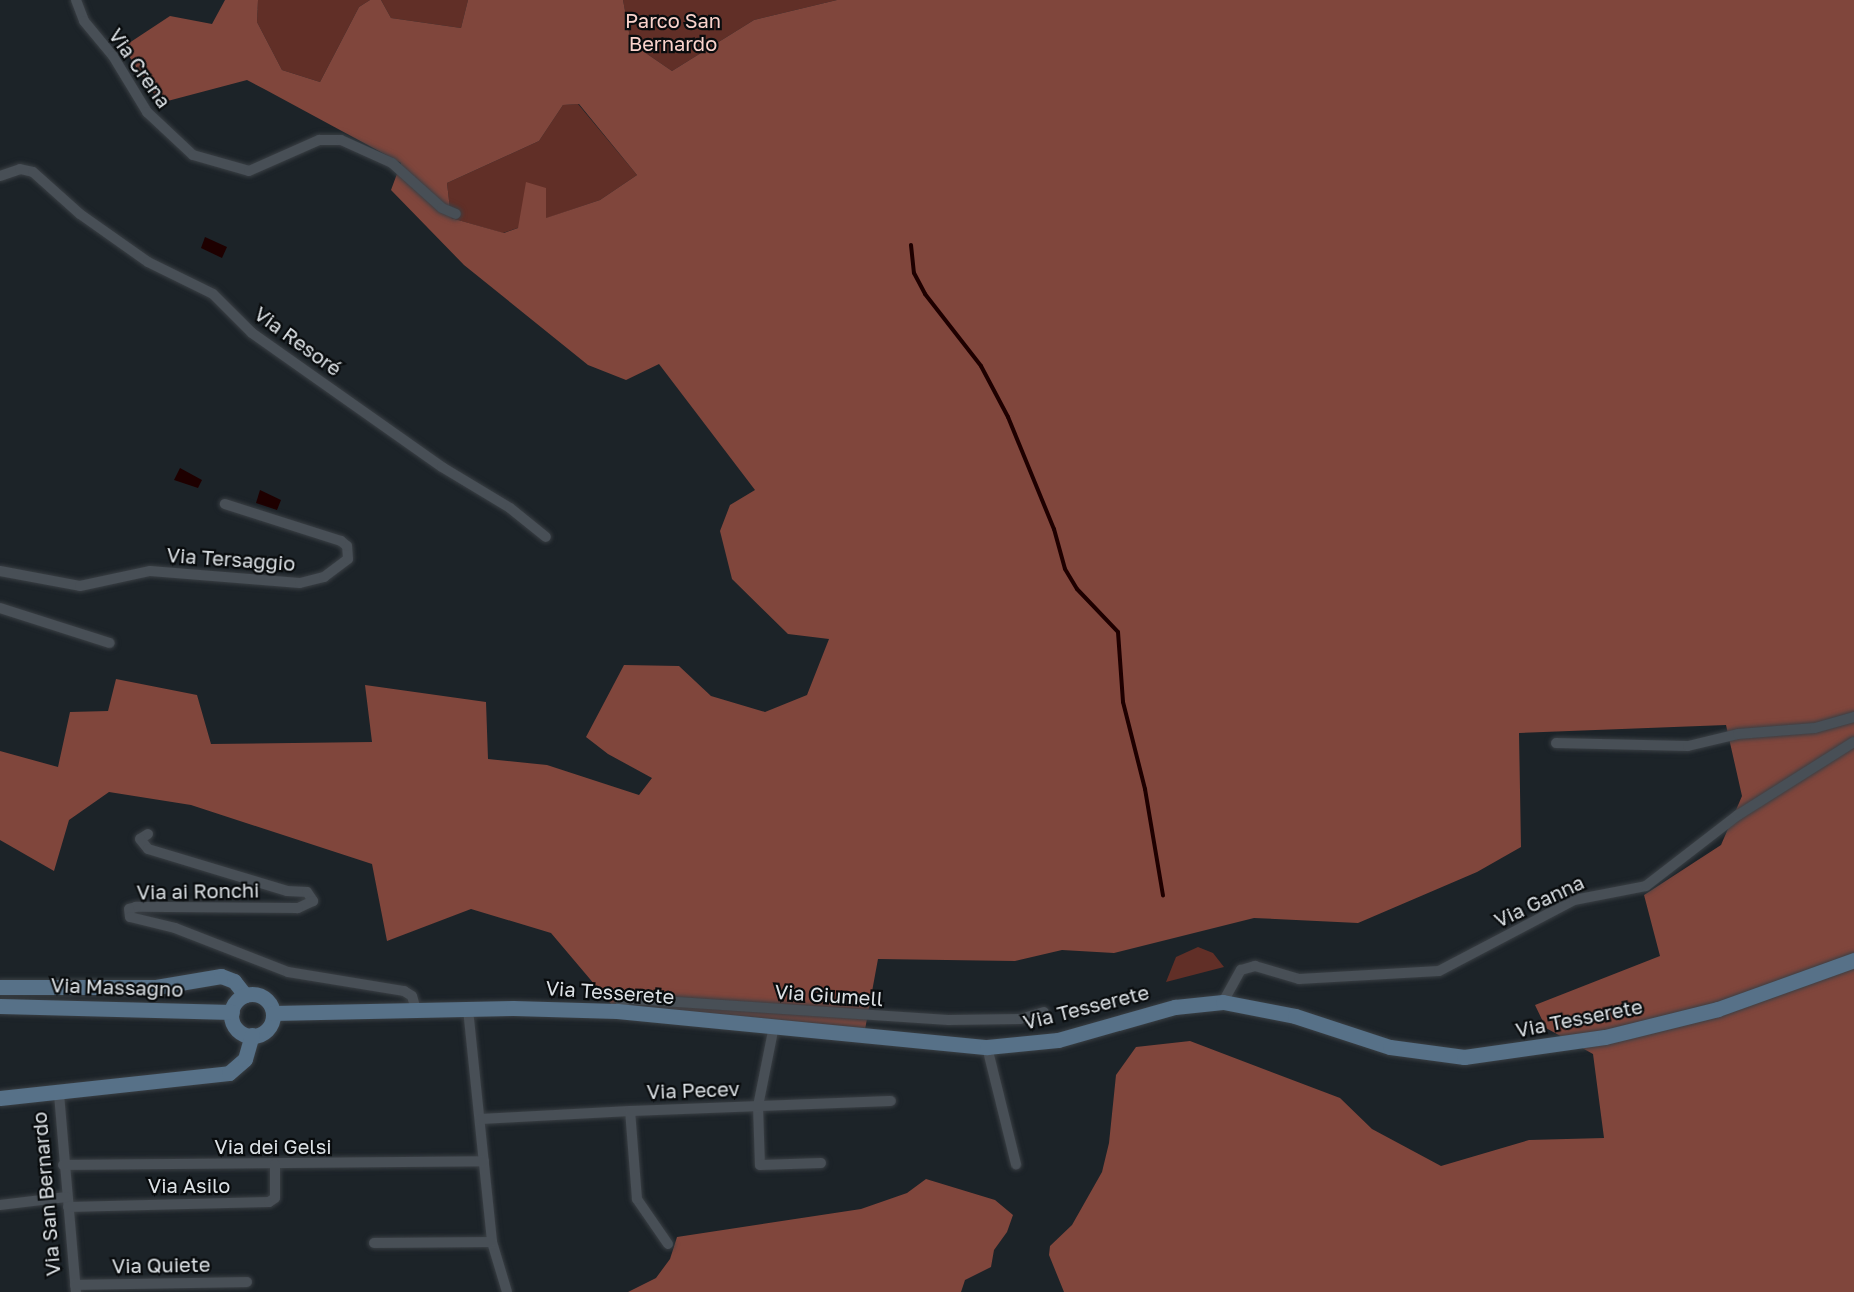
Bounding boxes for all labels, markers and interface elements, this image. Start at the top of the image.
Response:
park label: Parco San Bernardo [625,9,721,56]
street label: Via Crena [104,24,176,112]
street label: Via Resoré [250,301,346,381]
street label: Via Tersaggio [166,543,296,575]
street label: Via Ganna [1490,870,1588,932]
street label: Via ai Ronchi [136,878,260,904]
street label: Via Massagno [50,973,184,1001]
street label: Via Tesserete [545,976,675,1008]
street label: Via Giumell [774,979,884,1011]
street label: Via Tesserete [1021,980,1151,1034]
street label: Via Tesserete [1513,994,1645,1042]
street label: Via Pecev [646,1076,740,1104]
street label: Via San Bernardo [27,1111,65,1277]
street label: Via dei Gelsi [214,1134,332,1158]
street label: Via Asilo [148,1173,230,1197]
street label: Via Quiete [112,1252,210,1278]

